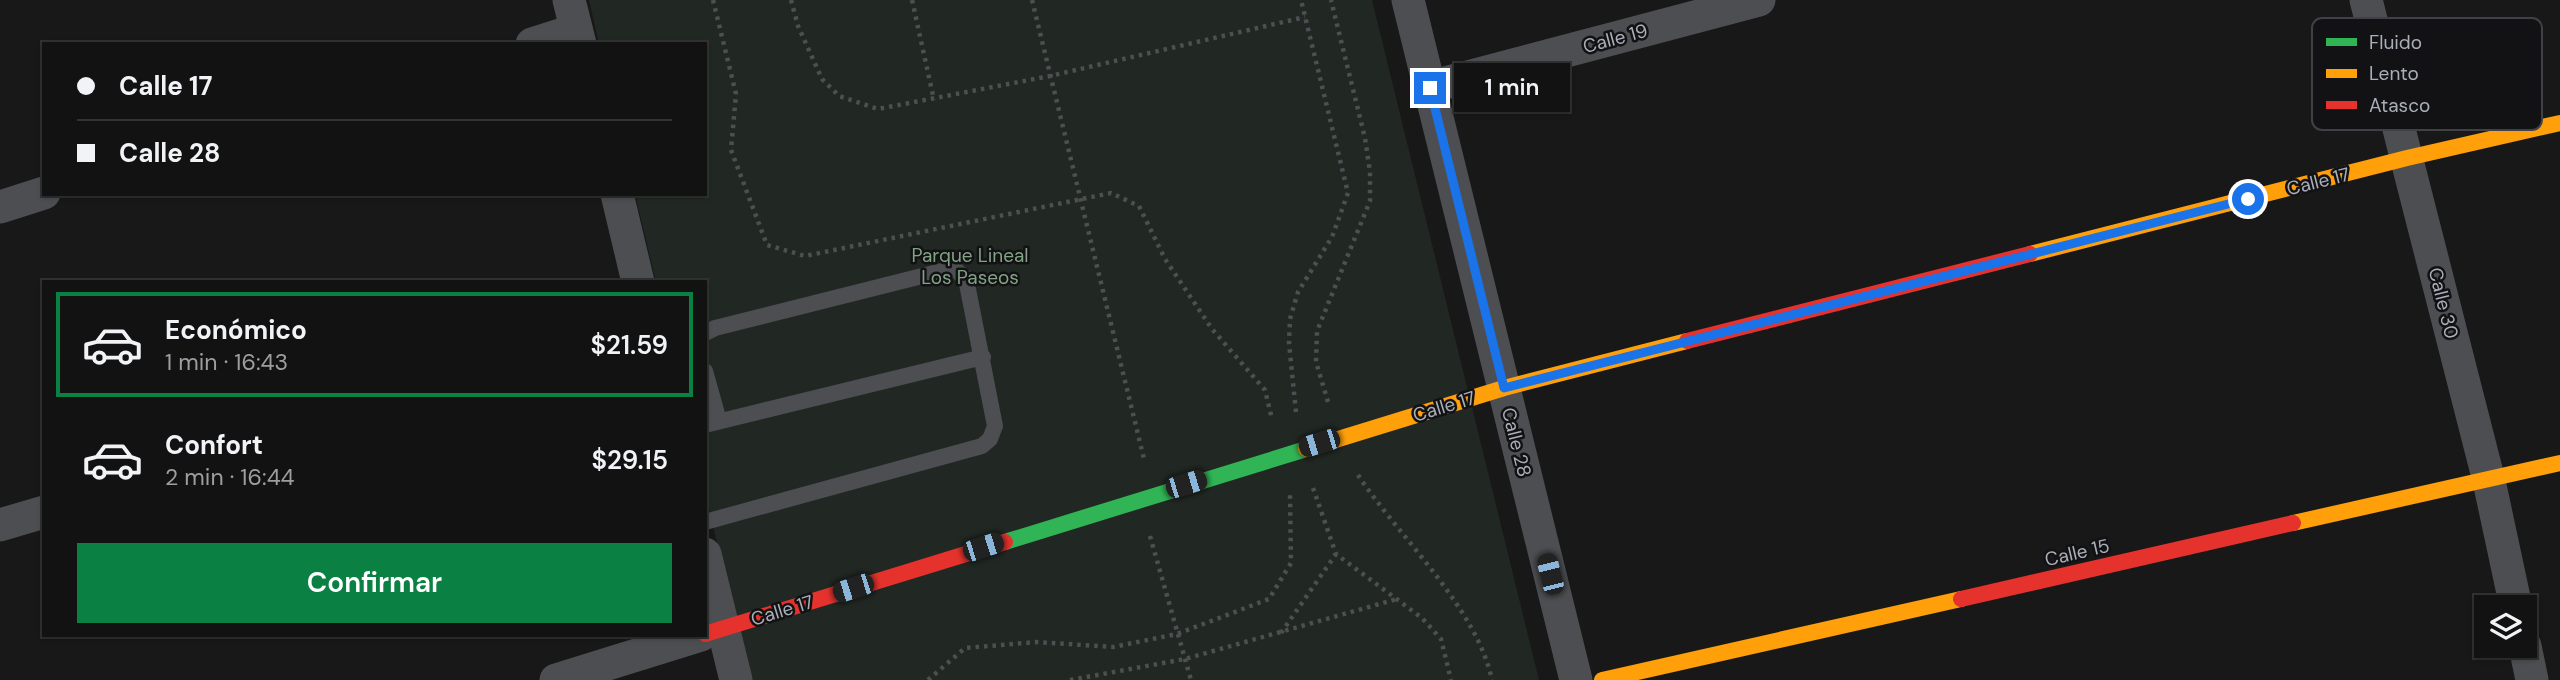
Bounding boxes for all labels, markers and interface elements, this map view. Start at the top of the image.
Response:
street label: Calle 19 [1580,18,1650,59]
legend [2312,18,2542,130]
text: Fluido [2369,30,2422,55]
text: Lento [2369,61,2419,86]
callout: 1 min [1454,64,1570,112]
text: Calle 17 [119,69,213,103]
route end [1414,72,1446,104]
text: 1 min [1485,72,1539,102]
text: Atasco [2369,93,2430,118]
text: Calle 28 [119,136,220,170]
street label: Calle 17 [2284,162,2352,201]
route start [2232,183,2264,215]
park label: Parque Lineal Los Paseos [911,243,1029,290]
street label: Calle 30 [2423,265,2464,341]
icon: car [81,313,144,376]
text: Económico [165,313,307,347]
text: $21.59 [590,328,668,362]
text: 1 min · 16:43 [165,347,288,377]
street label: Calle 17 [1410,385,1479,428]
street label: Calle 28 [1496,405,1537,479]
car [1296,427,1343,459]
icon: car [81,428,144,491]
text: Confort [165,428,263,462]
text: $29.15 [591,443,668,477]
text: 2 min · 16:44 [165,462,295,492]
car [1163,468,1210,500]
car [960,531,1007,563]
street label: Calle 15 [2042,533,2112,572]
button: Confirmar [77,543,672,623]
car [1535,551,1566,597]
car [830,572,877,604]
street label: Calle 17 [748,589,817,632]
map controls [2474,595,2537,658]
button: layers [2474,595,2537,658]

